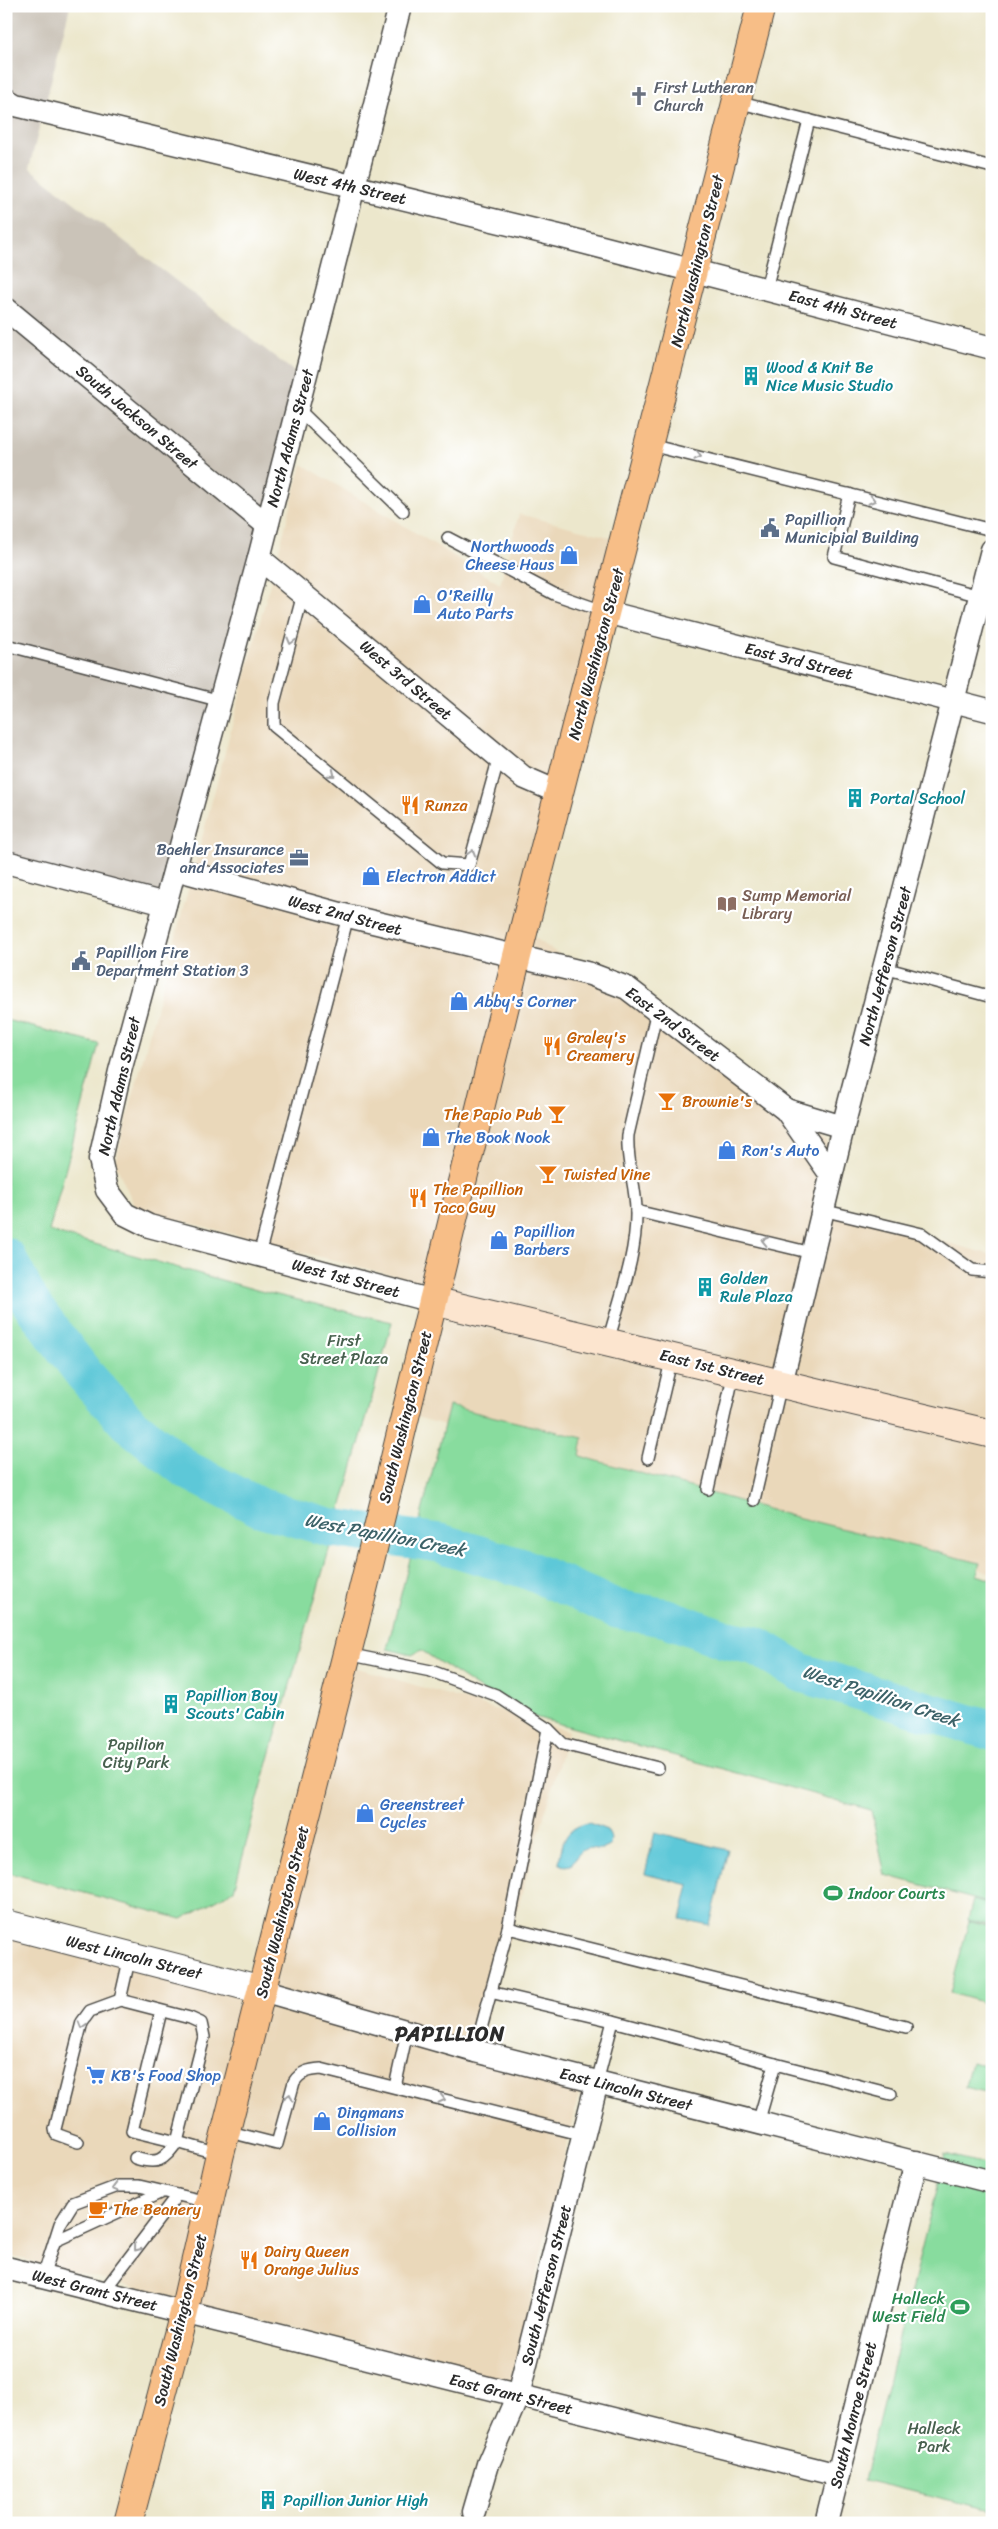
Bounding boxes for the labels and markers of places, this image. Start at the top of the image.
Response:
place label: First Lutheran Church [654,73,754,120]
church icon: First Lutheran Church [628,85,650,107]
place label: Wood & Knit Be Nice Music Studio [766,353,893,400]
building icon: Wood & Knit Be Nice Music Studio [740,365,762,387]
place label: Papillion Municipial Building [785,505,919,552]
public building icon: Papillion Municipial Building [759,517,781,539]
place label: Northwoods Cheese Haus [465,532,554,579]
shop icon: Northwoods Cheese Haus [558,544,580,566]
place label: O'Reilly Auto Parts [436,581,514,628]
shop icon: O'Reilly Auto Parts [411,593,433,615]
place label: Portal School [870,784,966,813]
building icon: Portal School [844,787,866,809]
place label: Runza [425,791,469,820]
restaurant icon: Runza [399,794,421,816]
place label: Baehler Insurance and Associates [156,835,285,882]
office icon: Baehler Insurance and Associates [288,847,310,869]
place label: Electron Addict [386,862,496,891]
shop icon: Electron Addict [360,865,382,887]
place label: Sump Memorial Library [742,881,852,928]
library icon: Sump Memorial Library [716,893,738,915]
place label: Papillion Fire Department Station 3 [96,938,249,985]
public building icon: Papillion Fire Department Station 3 [70,950,92,972]
place label: Abby's Corner [473,987,577,1016]
shop icon: Abby's Corner [448,990,470,1012]
place label: Graley's Creamery [567,1023,635,1070]
restaurant icon: Graley's Creamery [541,1035,563,1057]
place label: Brownie's [682,1087,753,1116]
bar icon: Brownie's [656,1090,678,1112]
place label: The Papio Pub [443,1100,542,1129]
bar icon: The Papio Pub [546,1103,568,1125]
place label: The Book Nook [446,1123,551,1152]
shop icon: The Book Nook [420,1126,442,1148]
place label: Ron's Auto [742,1136,820,1165]
shop icon: Ron's Auto [716,1139,738,1161]
place label: Twisted Vine [563,1160,650,1189]
bar icon: Twisted Vine [537,1163,559,1185]
place label: The Papillion Taco Guy [433,1175,524,1222]
restaurant icon: The Papillion Taco Guy [407,1187,429,1209]
place label: Papillion Barbers [514,1217,575,1264]
shop icon: Papillion Barbers [488,1229,510,1251]
place label: Golden Rule Plaza [720,1264,793,1311]
building icon: Golden Rule Plaza [694,1276,716,1298]
place label: Papillion Boy Scouts' Cabin [186,1681,285,1728]
building icon: Papillion Boy Scouts' Cabin [160,1693,182,1715]
place label: Greenstreet Cycles [380,1790,465,1837]
shop icon: Greenstreet Cycles [354,1802,376,1824]
place label: Indoor Courts [847,1879,945,1908]
sports icon: Indoor Courts [822,1882,844,1904]
place label: KB's Food Shop [111,2061,221,2090]
supermarket icon: KB's Food Shop [85,2064,107,2086]
place label: Dingmans Collision [337,2098,405,2145]
shop icon: Dingmans Collision [311,2110,333,2132]
place label: The Beanery [113,2195,202,2224]
cafe icon: The Beanery [87,2198,109,2220]
place label: Dairy Queen Orange Julius [264,2237,360,2284]
restaurant icon: Dairy Queen Orange Julius [238,2249,260,2271]
place label: Halleck West Field [872,2284,947,2331]
sports icon: Halleck West Field [949,2296,971,2318]
place label: Papillion Junior High [283,2486,428,2515]
building icon: Papillion Junior High [257,2489,279,2511]

